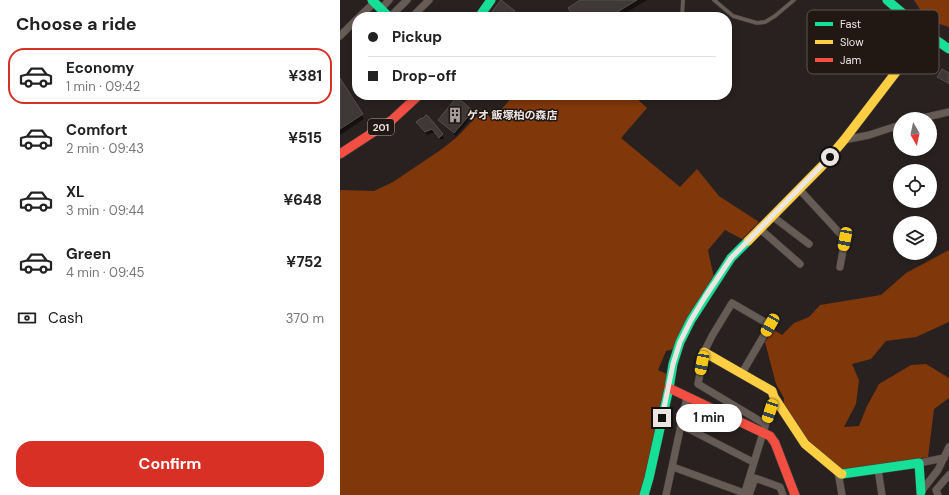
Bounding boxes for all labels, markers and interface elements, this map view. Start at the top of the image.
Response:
legend [807,10,939,74]
text: Choose a ride [16,12,137,36]
text: Fast [840,17,861,31]
text: Pickup [392,27,442,47]
text: Slow [840,35,864,49]
text: Jam [840,53,861,67]
icon: car [18,58,54,94]
text: Economy [66,58,134,78]
text: ¥381 [289,66,322,86]
text: Drop-off [392,66,457,86]
text: 1 min · 09:42 [66,78,140,95]
building icon: ゲオ 飯塚柏の森店 [446,106,464,124]
place label: ゲオ 飯塚柏の森店 [467,108,558,122]
north arrow [893,112,937,156]
map controls [893,112,937,260]
road number: 201 [368,119,394,135]
icon: car [18,120,54,156]
text: Comfort [66,120,127,140]
text: ¥515 [288,128,322,148]
text: 2 min · 09:43 [66,140,144,157]
route start [821,148,839,166]
button: locate [893,164,937,208]
icon: car [18,182,54,218]
text: XL [66,182,84,202]
text: ¥648 [283,190,322,210]
text: 3 min · 09:44 [66,202,144,219]
button: layers [893,216,937,260]
car [837,226,853,252]
icon: car [18,244,54,280]
text: Green [66,244,111,264]
text: ¥752 [286,252,322,272]
text: 4 min · 09:45 [66,264,145,281]
icon: cash [16,307,38,329]
text: Cash [48,308,83,328]
text: 370 m [286,310,324,327]
car [759,312,781,338]
car [694,350,710,376]
car [761,398,779,424]
callout: 1 min [676,404,742,432]
route end [653,409,671,427]
text: 1 min [693,409,725,426]
button: Confirm [16,441,324,487]

